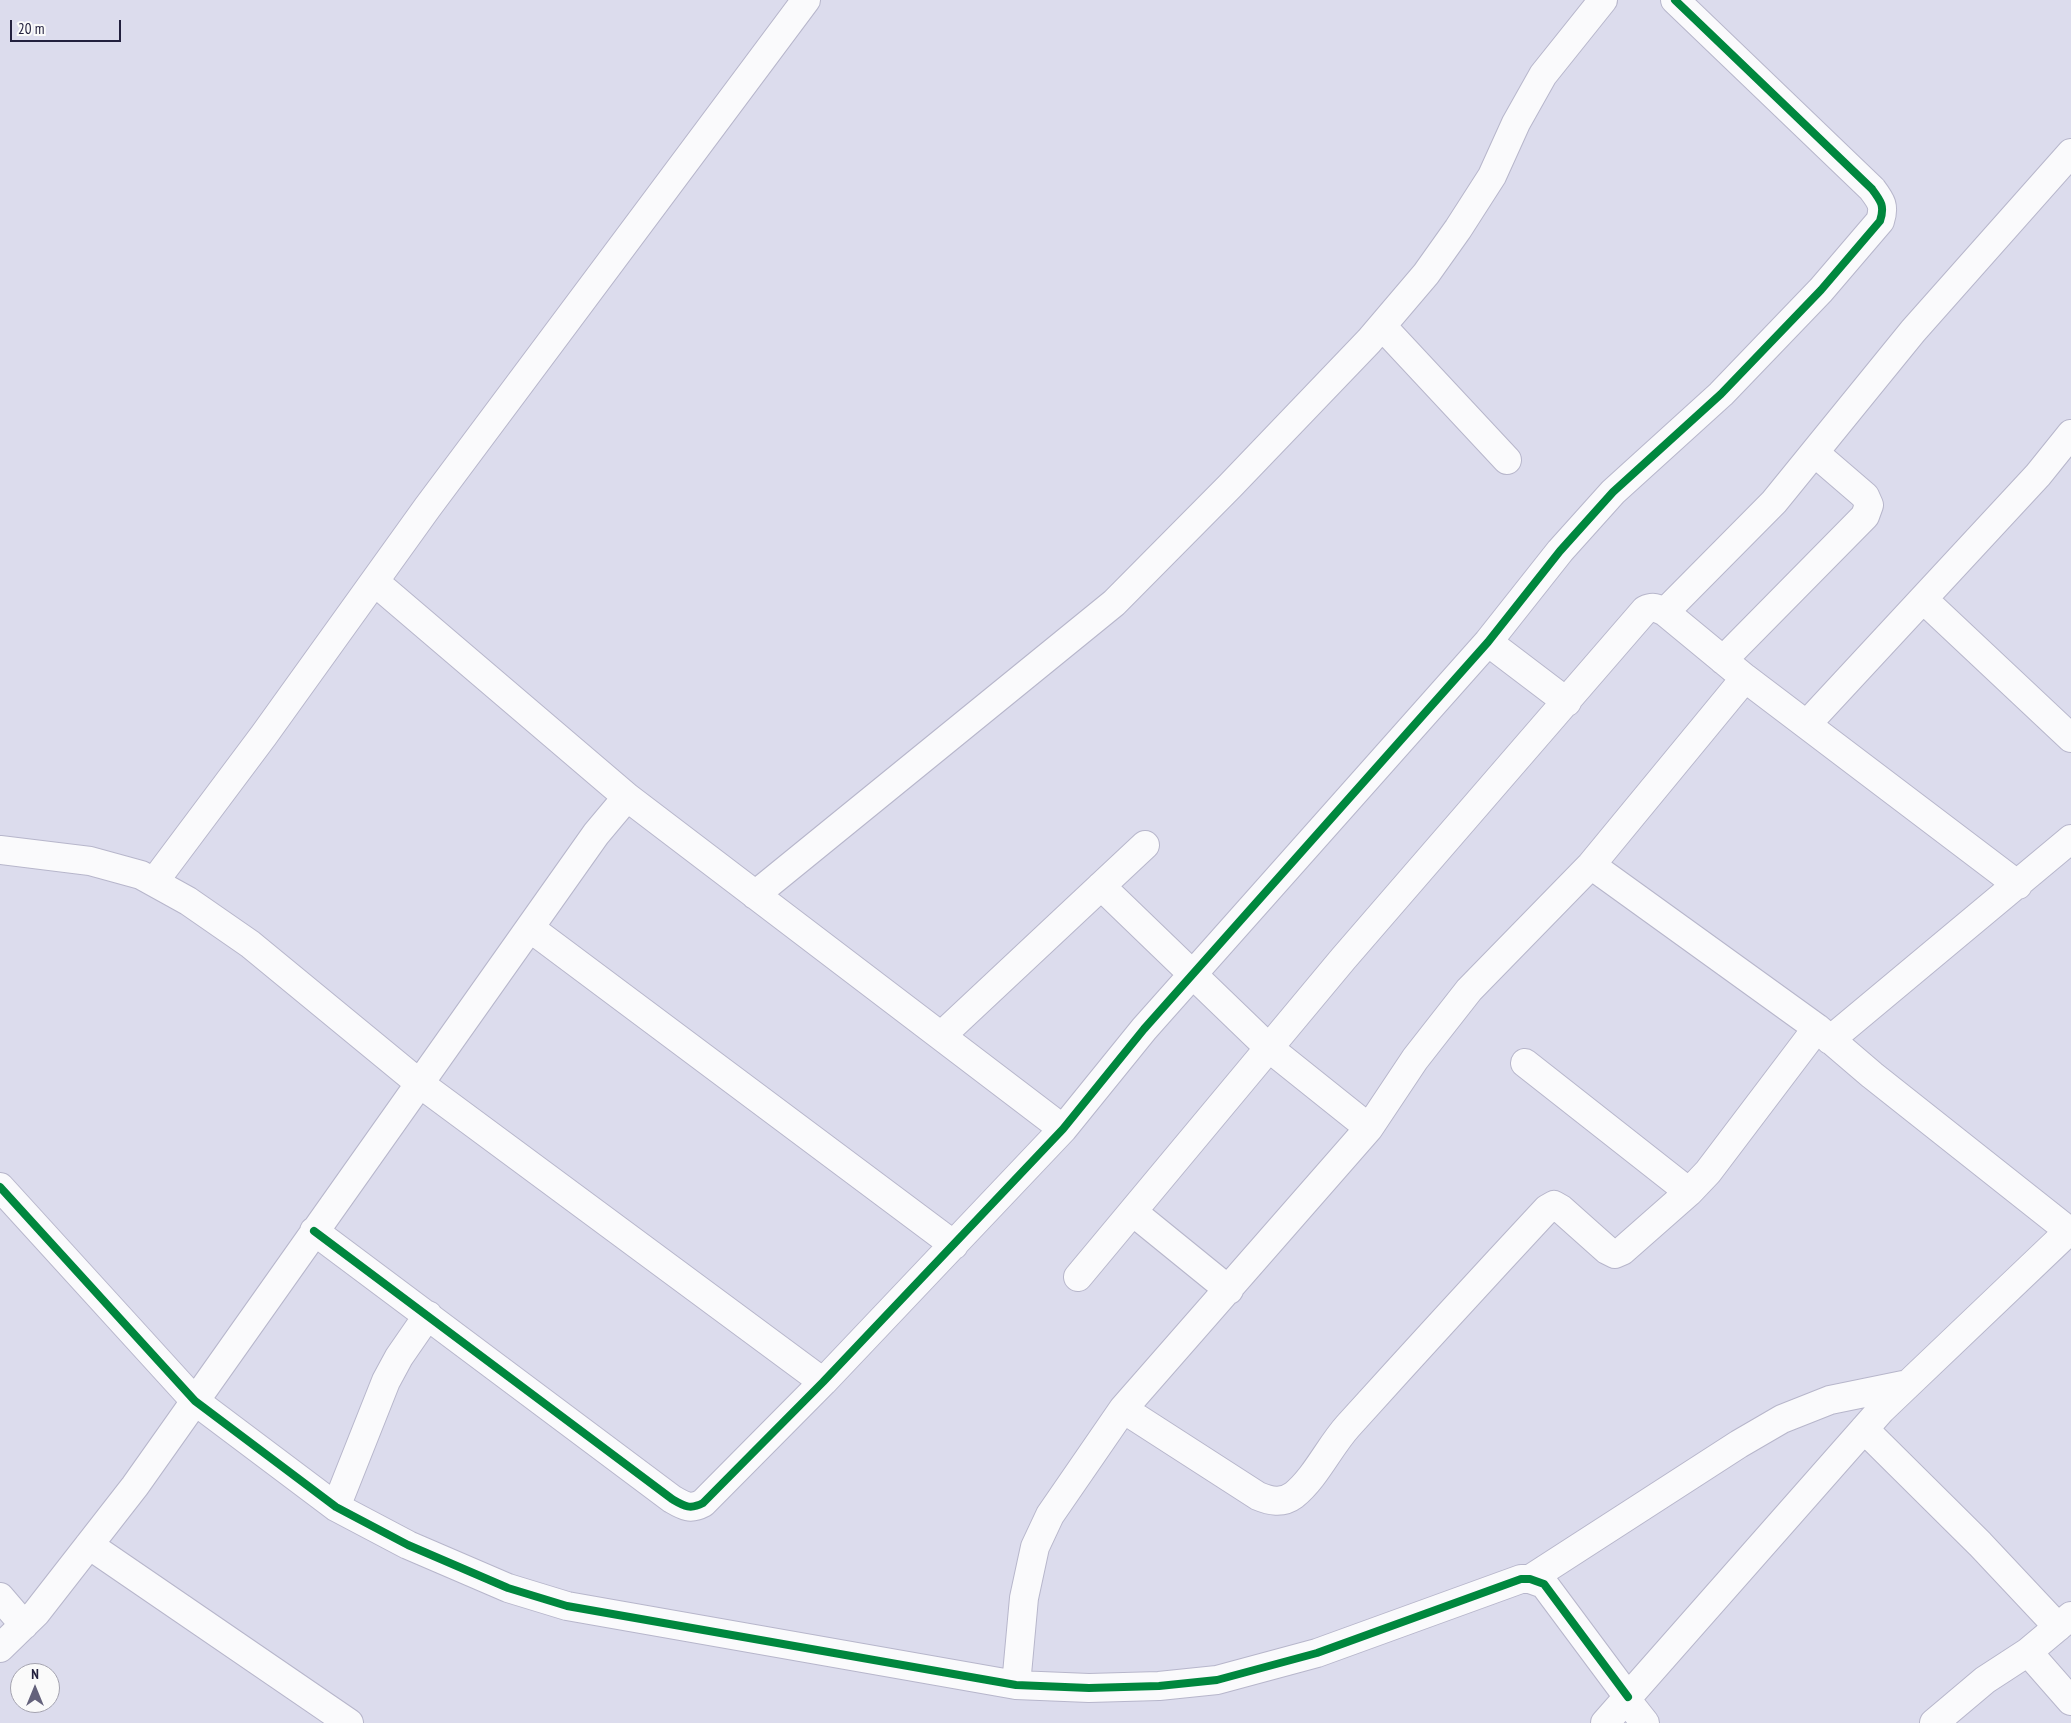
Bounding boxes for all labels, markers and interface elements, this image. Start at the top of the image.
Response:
scale bar [12,10,124,42]
text: 20 m [18,19,44,38]
north arrow [10,1663,60,1713]
text: N [31,1665,39,1683]

